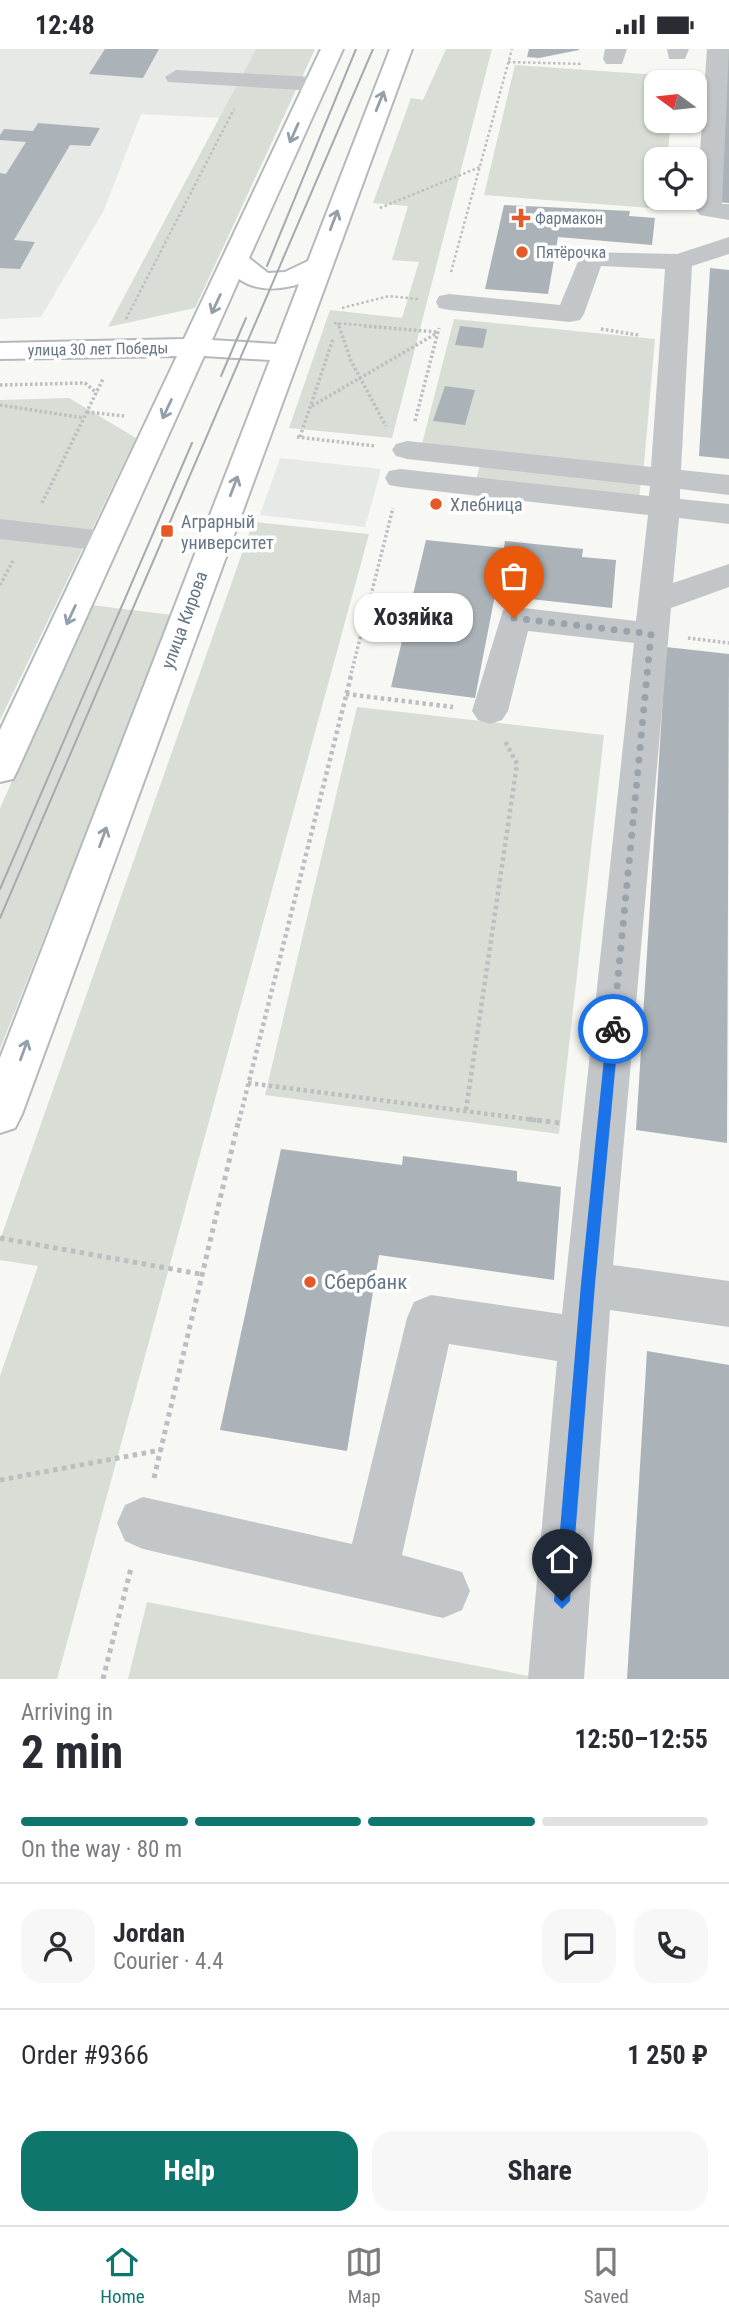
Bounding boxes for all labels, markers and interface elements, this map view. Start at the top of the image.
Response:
text: 12:48 [35,10,95,40]
north arrow [644,70,707,133]
map controls [644,70,707,210]
one-way arrow [375,90,388,112]
one-way arrow [287,122,300,143]
button: locate [644,147,707,210]
place label: Фармакон [535,209,603,228]
one-way arrow [329,210,342,232]
marker: Фармакон [513,210,529,226]
place label: Пятёрочка [536,243,606,262]
marker: Пятёрочка [514,244,530,260]
one-way arrow [209,293,222,314]
street label: улица 30 лет Победы [28,338,168,360]
one-way arrow [160,398,173,419]
one-way arrow [229,476,242,498]
place label: Хлебница [450,494,523,515]
marker: Хлебница [428,496,444,512]
place label: Аграрный университет [181,511,274,553]
marker: Аграрный университет [159,523,175,539]
pin [484,546,544,618]
icon: bag [495,557,533,595]
street label: улица Кирова [157,568,211,672]
callout: Хозяйка [353,593,472,643]
one-way arrow [64,604,77,625]
text: Хозяйка [374,604,453,631]
one-way arrow [98,826,110,848]
courier [578,994,648,1064]
icon: bike [594,1010,632,1048]
one-way arrow [19,1040,31,1062]
place label: Сбербанк [324,1270,407,1294]
marker: Сбербанк [302,1274,318,1290]
pin [532,1529,592,1601]
icon: home [543,1540,581,1578]
text: Arriving in [21,1699,113,1726]
text: 12:50–12:55 [574,1724,708,1754]
text: 2 min [21,1725,123,1779]
text: On the way · 80 m [21,1836,182,1863]
button: person [21,1909,95,1983]
button: chat [542,1909,616,1983]
button: phone [634,1909,708,1983]
text: Jordan [113,1918,185,1948]
text: Courier · 4.4 [113,1948,224,1975]
text: Order #9366 [21,2040,149,2070]
text: 1 250 ₽ [627,2040,708,2070]
button: Help [21,2131,358,2211]
button: Share [372,2131,708,2211]
tab: Home [100,2243,145,2308]
tab: Map [345,2243,383,2308]
tab: Saved [584,2243,629,2308]

